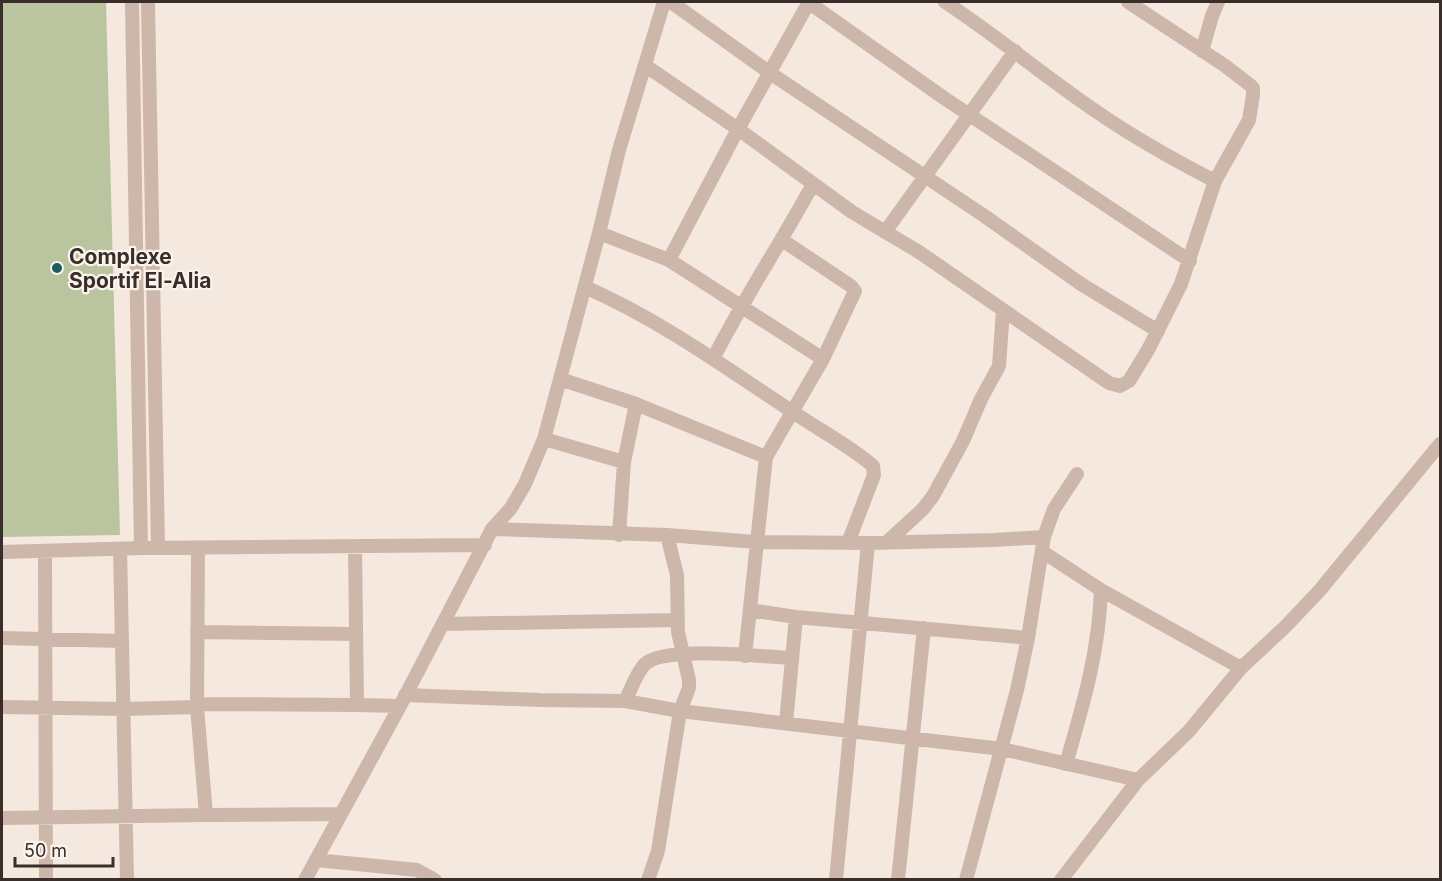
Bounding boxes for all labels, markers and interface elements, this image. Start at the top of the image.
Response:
place label: Complexe Sportif El-Alia [69,244,211,293]
marker: Complexe Sportif El-Alia [50,261,64,275]
scale bar [15,830,112,868]
text: 50 m [24,840,67,861]

